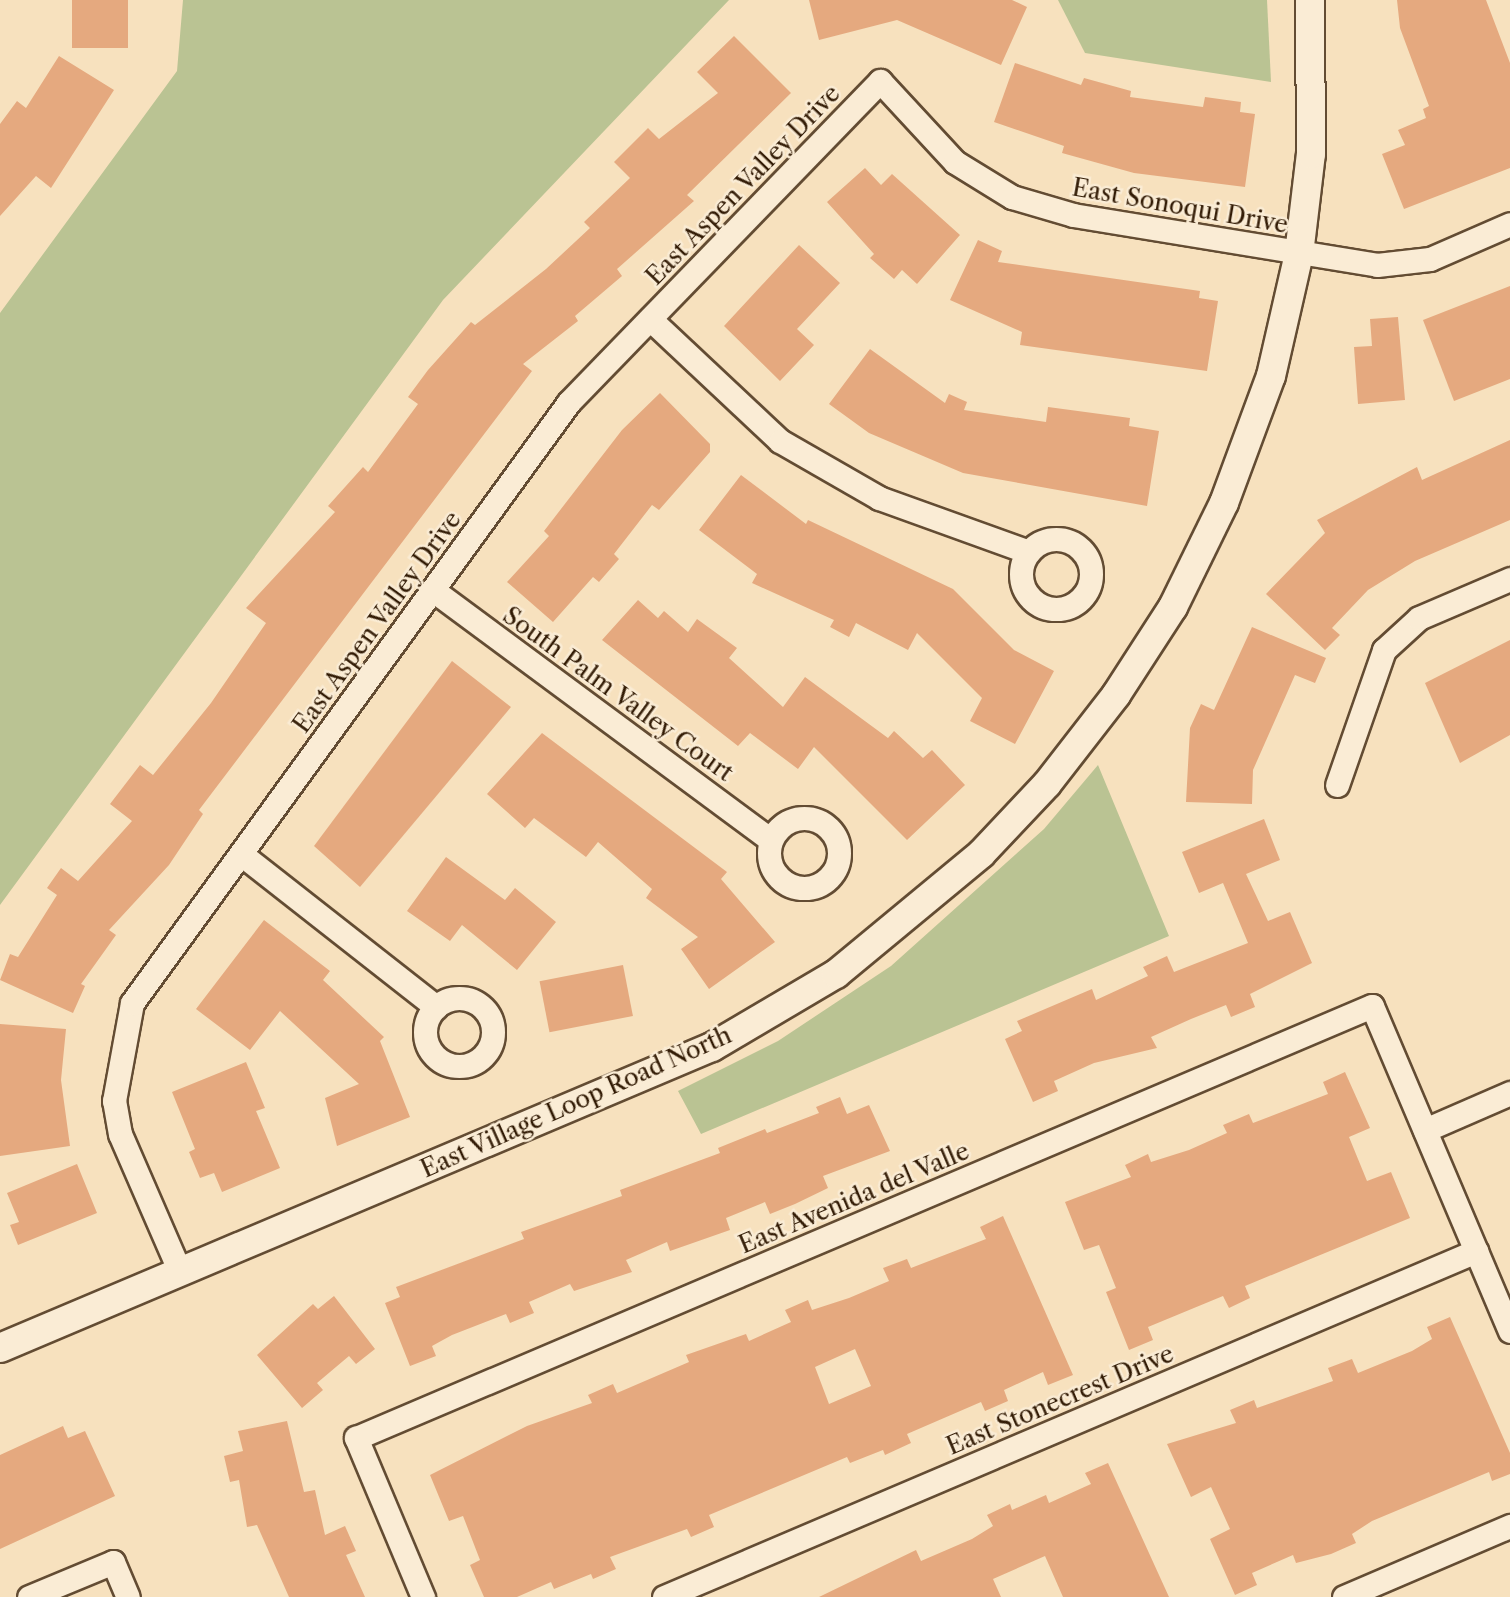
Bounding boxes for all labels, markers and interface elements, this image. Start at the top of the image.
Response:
street label: East Aspen Valley Drive [639,78,847,292]
street label: East Sonoqui Drive [1070,173,1290,239]
street label: East Aspen Valley Drive [286,505,468,739]
street label: South Palm Valley Court [497,600,739,788]
street label: East Village Loop Road North [416,1020,736,1184]
street label: East Avenida del Valle [734,1136,974,1260]
street label: East Stonecrest Drive [942,1339,1178,1461]

